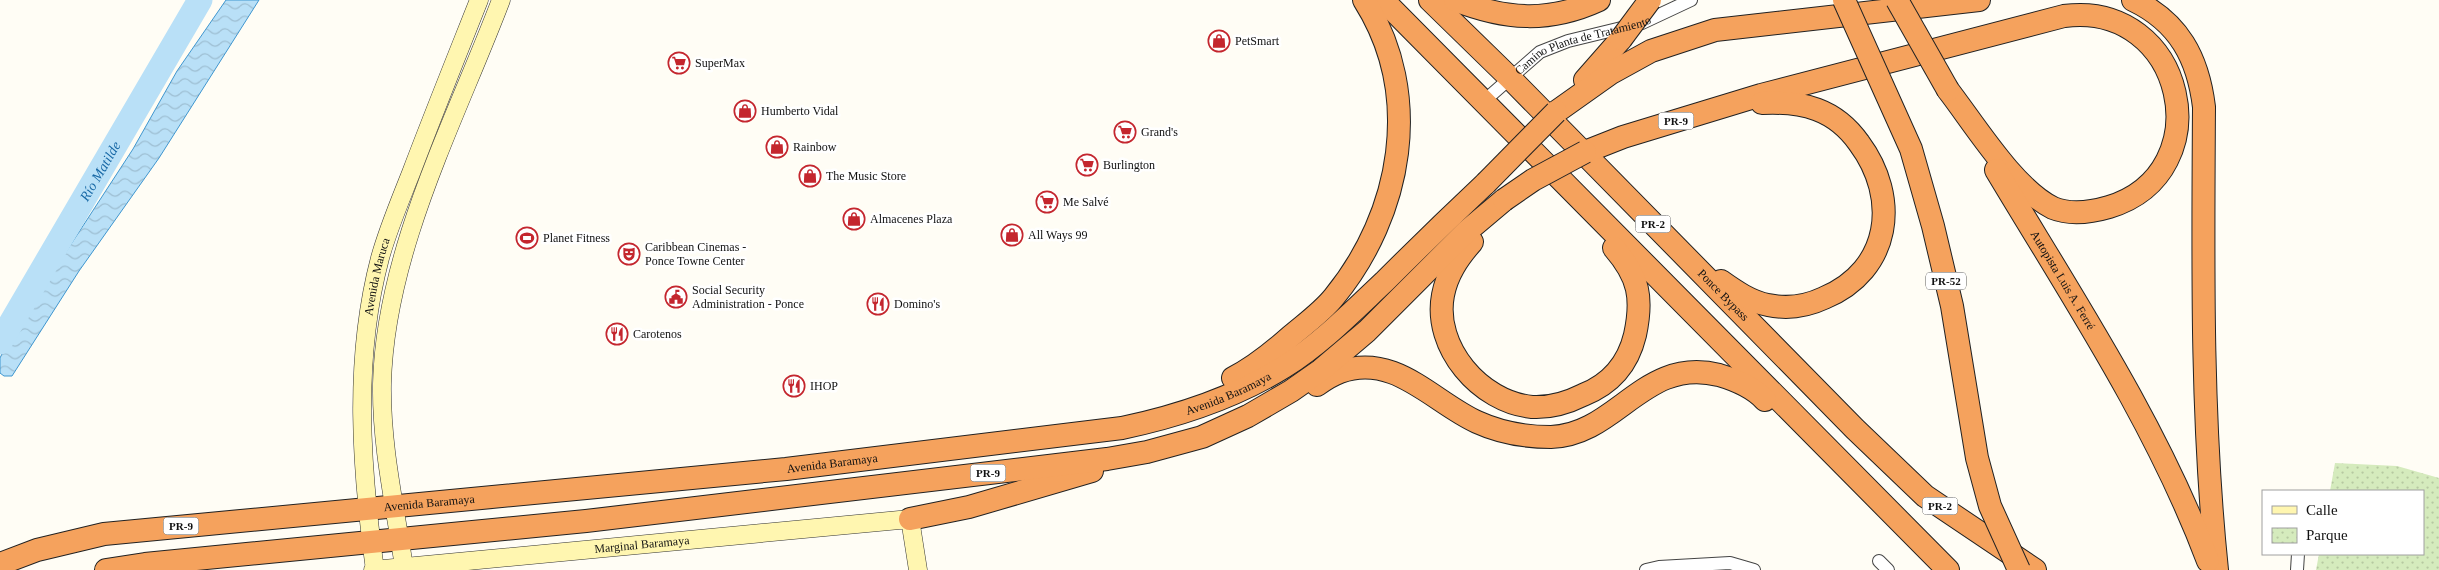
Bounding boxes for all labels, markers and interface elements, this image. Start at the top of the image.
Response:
street label: Camino Planta de Tratamiento [1512,13,1653,78]
shop icon: PetSmart [1207,29,1231,53]
place label: PetSmart [1235,34,1280,48]
supermarket icon: SuperMax [667,51,691,75]
place label: SuperMax [695,56,745,70]
shop icon: Humberto Vidal [733,99,757,123]
place label: Humberto Vidal [761,104,839,118]
road number: PR-9 [1658,112,1694,130]
supermarket icon: Grand's [1113,120,1137,144]
place label: Grand's [1141,125,1178,139]
shop icon: Rainbow [765,135,789,159]
water label: Río Matilde [76,139,123,204]
place label: Rainbow [793,140,837,154]
supermarket icon: Burlington [1075,153,1099,177]
place label: Burlington [1103,158,1155,172]
shop icon: The Music Store [798,164,822,188]
place label: The Music Store [826,169,906,183]
supermarket icon: Me Salvé [1035,190,1059,214]
place label: Me Salvé [1063,195,1109,209]
shop icon: Almacenes Plaza [842,207,866,231]
place label: Almacenes Plaza [870,212,953,226]
road number: PR-2 [1636,215,1670,232]
shop icon: All Ways 99 [1000,223,1024,247]
sports icon: Planet Fitness [515,226,539,250]
place label: All Ways 99 [1028,228,1087,242]
street label: Autopista Luis A. Ferré [2027,228,2098,332]
place label: Planet Fitness [543,231,610,245]
street label: Avenida Maruca [361,235,393,317]
place label: Caribbean Cinemas - Ponce Towne Center [645,240,746,268]
theatre icon: Caribbean Cinemas - Ponce Towne Center [617,242,641,266]
street label: Ponce Bypass [1695,266,1752,324]
road number: PR-52 [1926,272,1966,290]
place label: Social Security Administration - Ponce [692,283,804,311]
public building icon: Social Security Administration - Ponce [664,285,688,309]
restaurant icon: Domino's [866,292,890,316]
place label: Domino's [894,297,940,311]
restaurant icon: Carotenos [605,322,629,346]
place label: Carotenos [633,327,682,341]
street label: Avenida Baramaya [1184,369,1274,418]
restaurant icon: IHOP [782,374,806,398]
place label: IHOP [810,379,838,393]
street label: Avenida Baramaya [786,451,879,476]
road number: PR-9 [970,464,1006,482]
legend [2262,490,2424,555]
street label: Avenida Baramaya [383,492,476,514]
road number: PR-2 [1922,498,1958,514]
text: Calle [2306,502,2338,518]
road number: PR-9 [164,518,198,534]
text: Parque [2306,527,2348,543]
street label: Marginal Baramaya [594,533,691,556]

